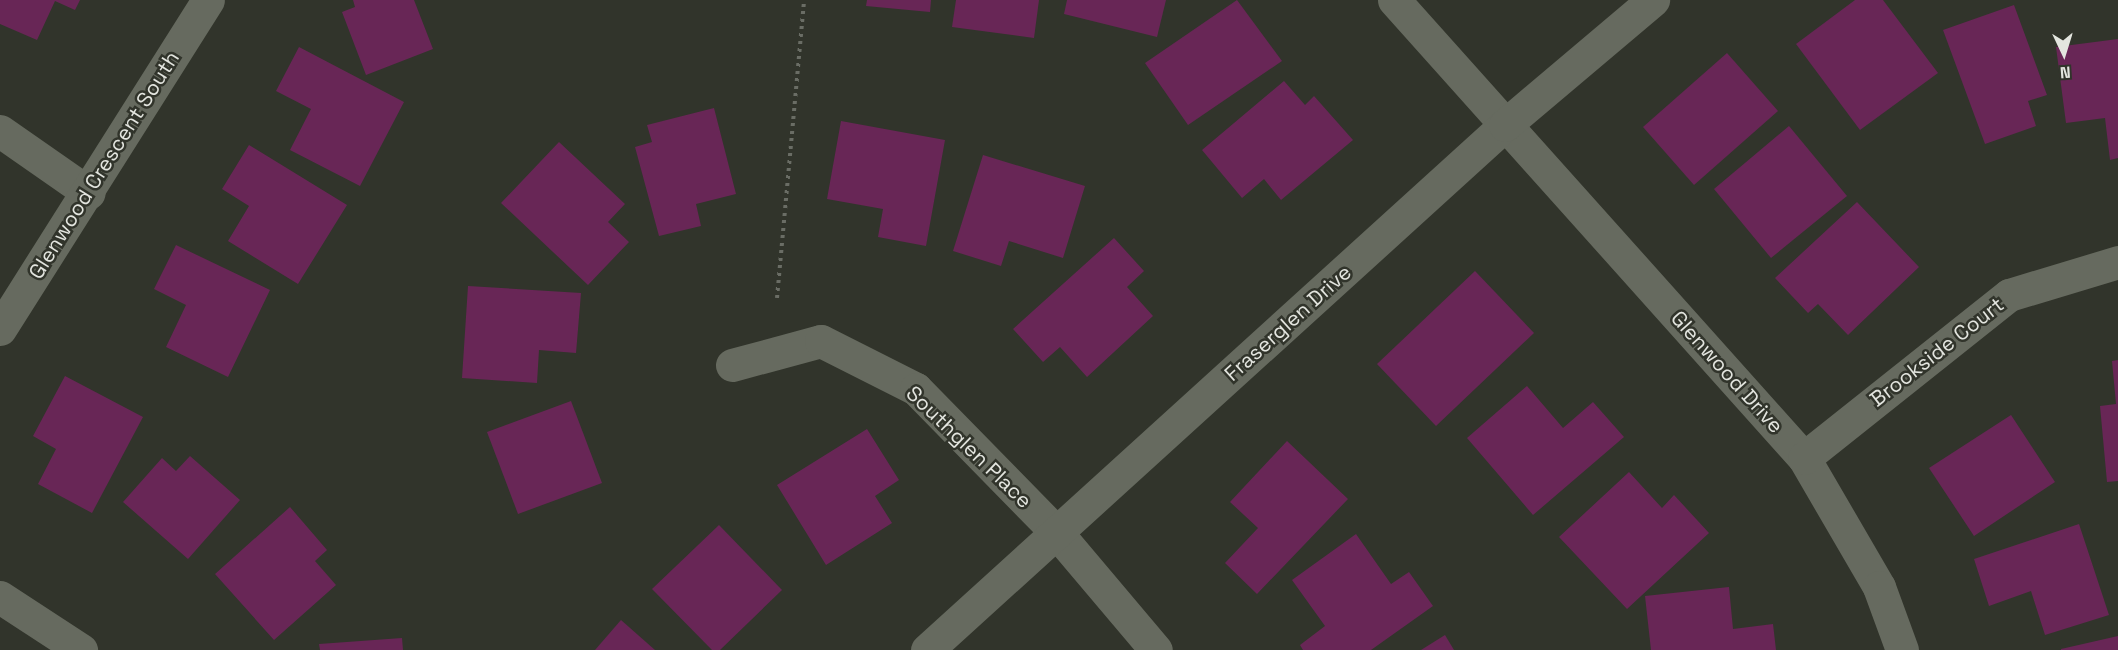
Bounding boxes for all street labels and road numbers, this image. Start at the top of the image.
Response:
street label: Glenwood Crescent South [23,46,185,284]
street label: Fraserglen Drive [1220,260,1356,386]
street label: Brookside Court [1865,292,2009,412]
street label: Glenwood Drive [1665,306,1789,438]
street label: Southglen Place [901,381,1037,513]

